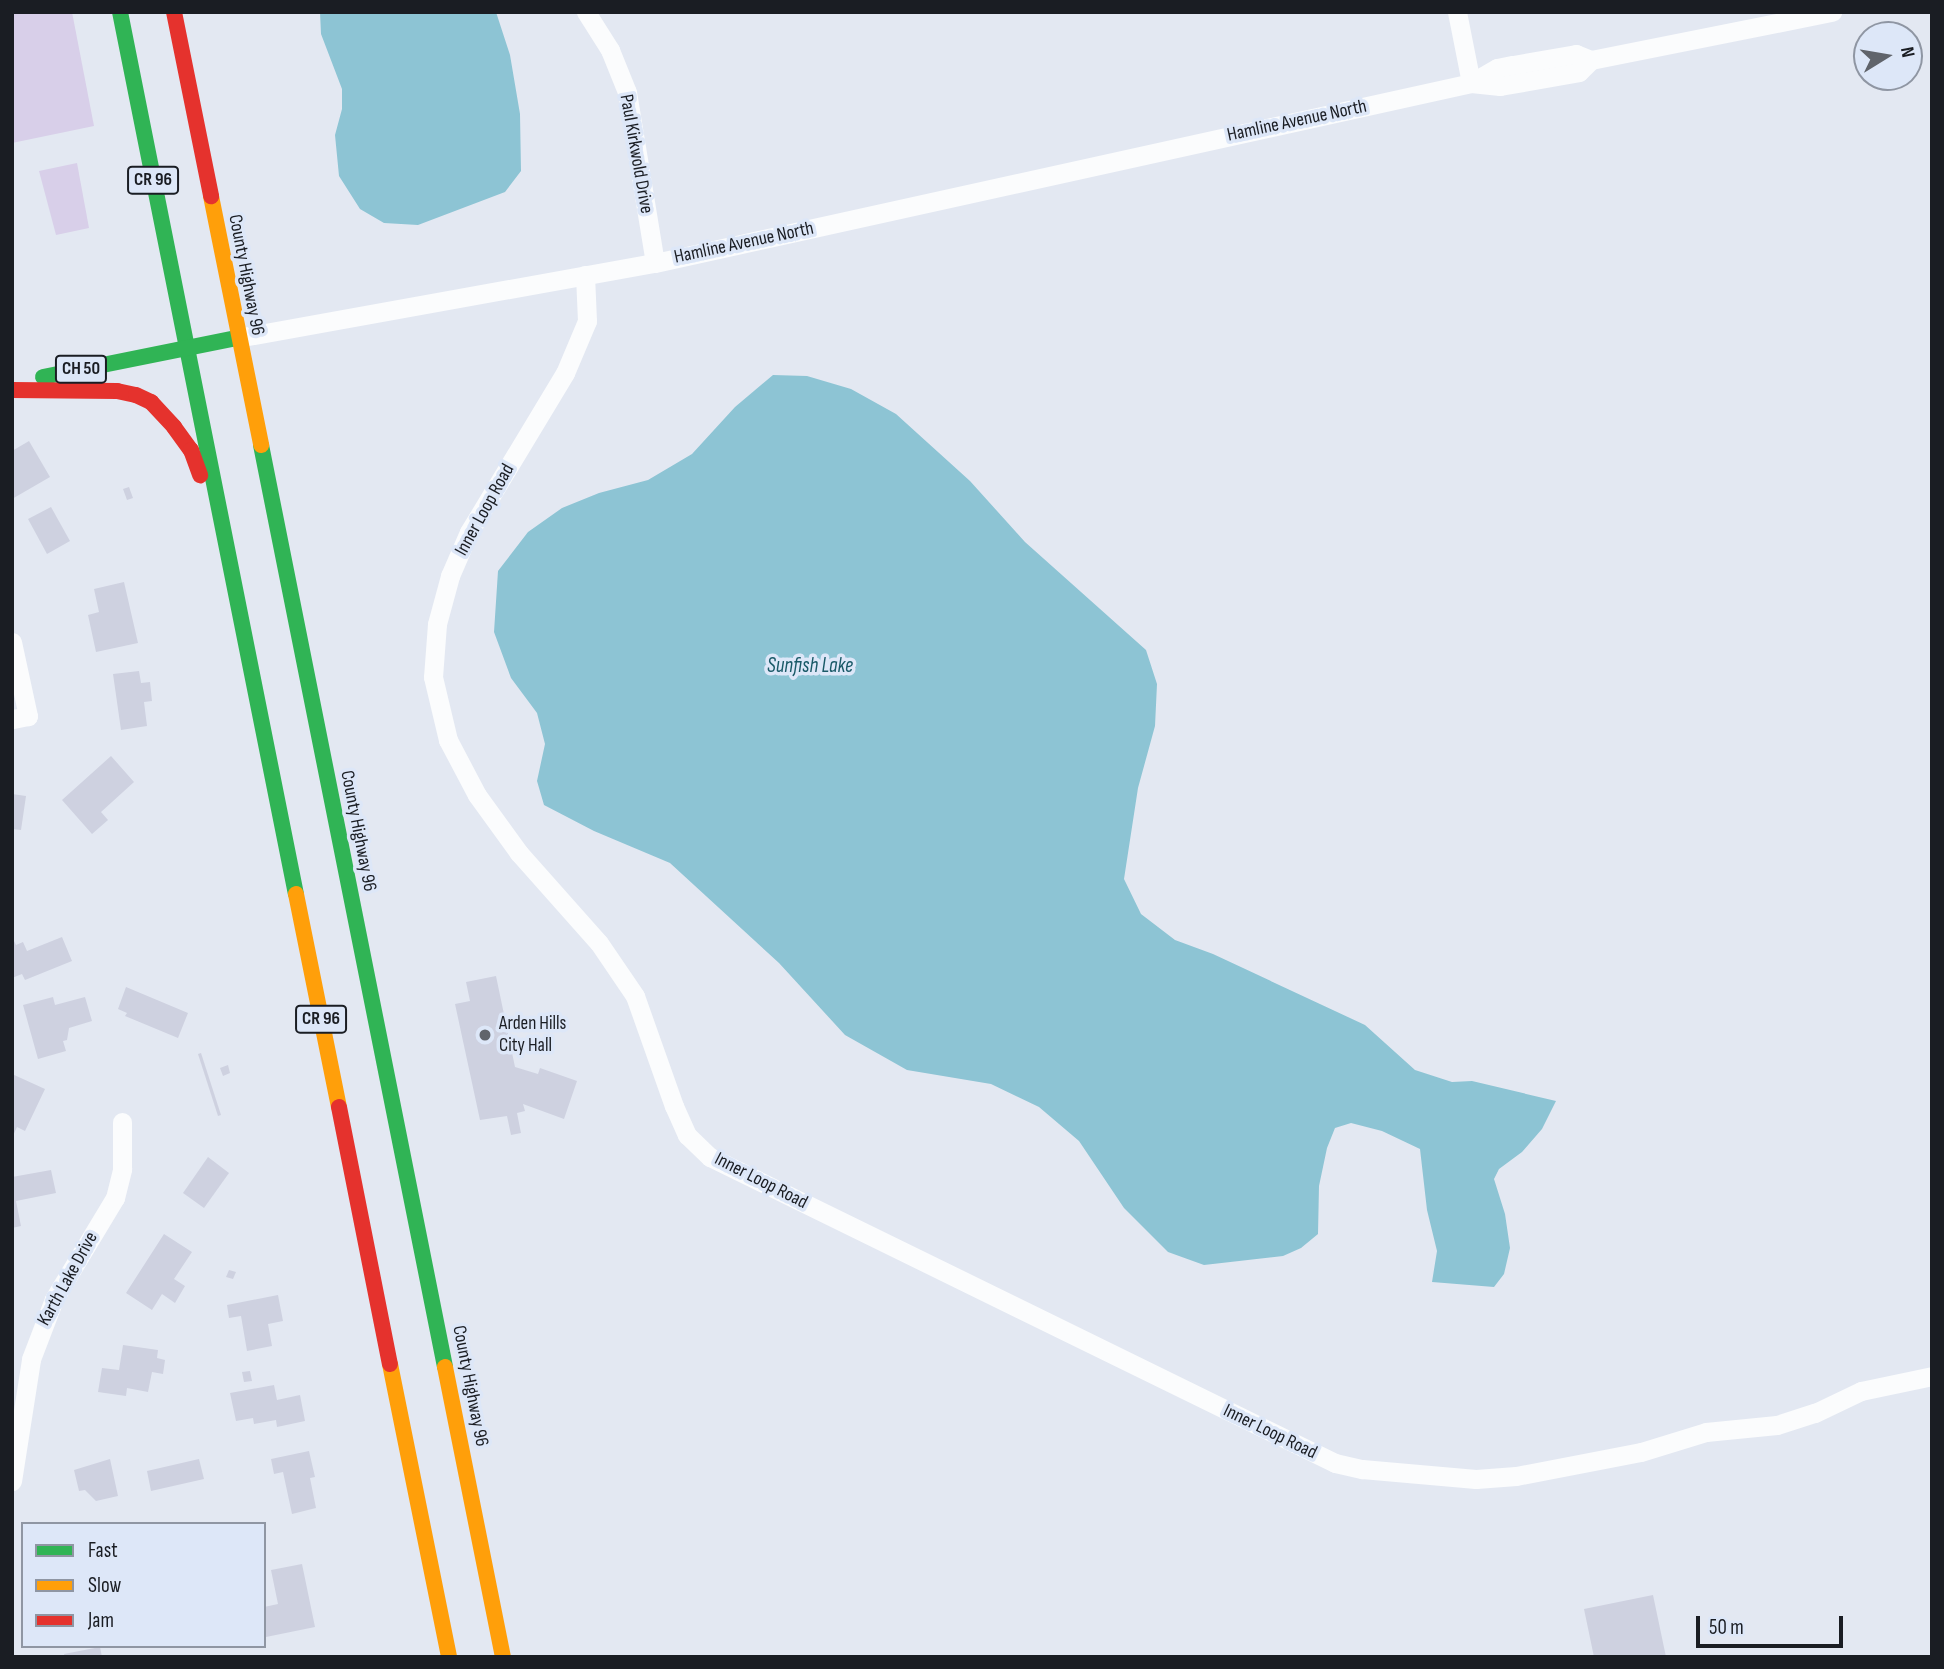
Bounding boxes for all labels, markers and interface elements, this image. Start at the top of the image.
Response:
north arrow [1853,21,1923,91]
text: N [1895,45,1919,59]
street label: Paul Kirkwold Drive [614,93,658,215]
street label: Hamline Avenue North [1225,95,1369,147]
road number: CR 96 [127,166,179,195]
street label: County Highway 96 [223,212,269,338]
street label: Hamline Avenue North [672,217,816,269]
road number: CH 50 [55,354,107,384]
street label: Inner Loop Road [450,460,520,560]
water label: Sunfish Lake [767,653,853,679]
street label: County Highway 96 [335,768,381,894]
road number: CR 96 [295,1004,347,1034]
place label: Arden Hills City Hall [499,1013,566,1057]
marker: Arden Hills City Hall [477,1027,493,1043]
street label: Inner Loop Road [711,1148,811,1214]
street label: Karth Lake Drive [33,1228,103,1330]
street label: County Highway 96 [447,1323,493,1449]
street label: Inner Loop Road [1219,1400,1321,1464]
legend [21,1522,266,1648]
text: Fast [88,1538,118,1563]
text: Slow [88,1573,121,1598]
scale bar [1699,1602,1846,1646]
text: Jam [88,1608,114,1633]
text: 50 m [1709,1615,1744,1640]

